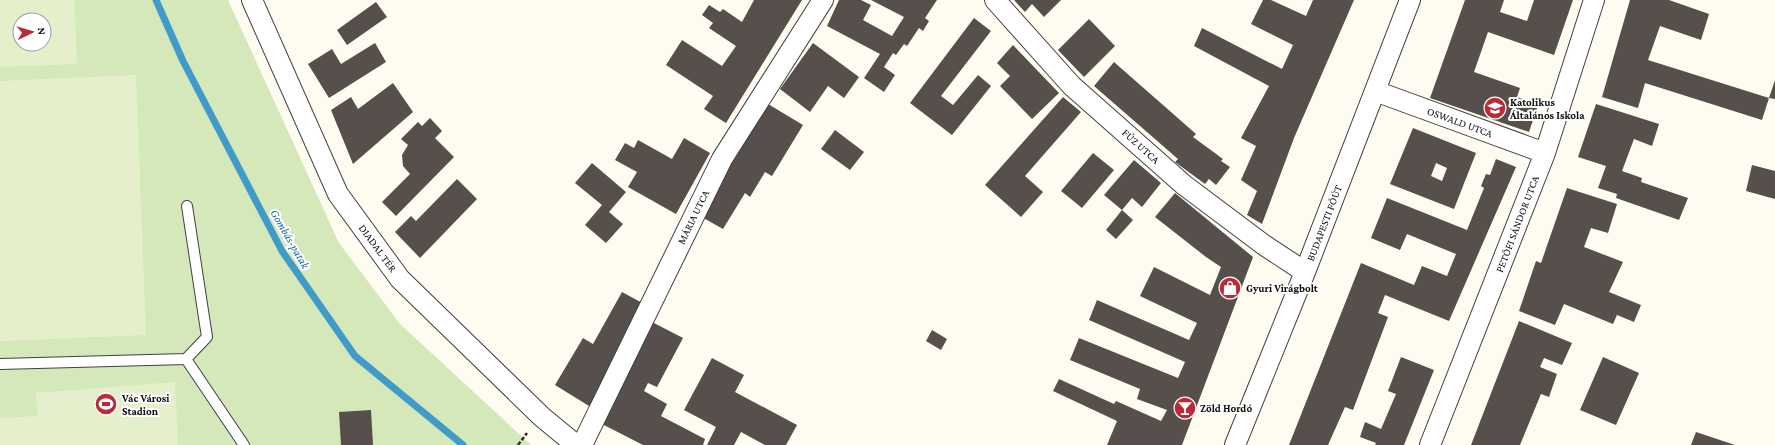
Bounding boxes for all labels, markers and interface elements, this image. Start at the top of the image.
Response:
north arrow [12,12,52,52]
text: N [36,27,48,36]
school or university icon: Katolikus Általános Iskola [1482,95,1508,121]
place label: Katolikus Általános Iskola [1509,96,1585,121]
street label: OSWALD UTCA [1426,105,1495,140]
street label: FŰZ UTCA [1120,126,1163,166]
street label: PETŐFI SÁNDOR UTCA [1493,173,1541,274]
street label: BUDAPESTI FŐÚT [1304,183,1344,263]
street label: MÁRIA UTCA [675,187,712,246]
water label: Gombás-patak [267,207,313,272]
street label: DIADAL TÉR [357,222,400,275]
shop icon: Gyuri Virágbolt [1217,275,1243,301]
place label: Gyuri Virágbolt [1246,282,1318,294]
sports icon: Vác Városi Stadion [93,391,119,417]
place label: Vác Városi Stadion [121,392,170,417]
bar icon: Zöld Hordó [1172,395,1198,421]
place label: Zöld Hordó [1200,402,1252,414]

